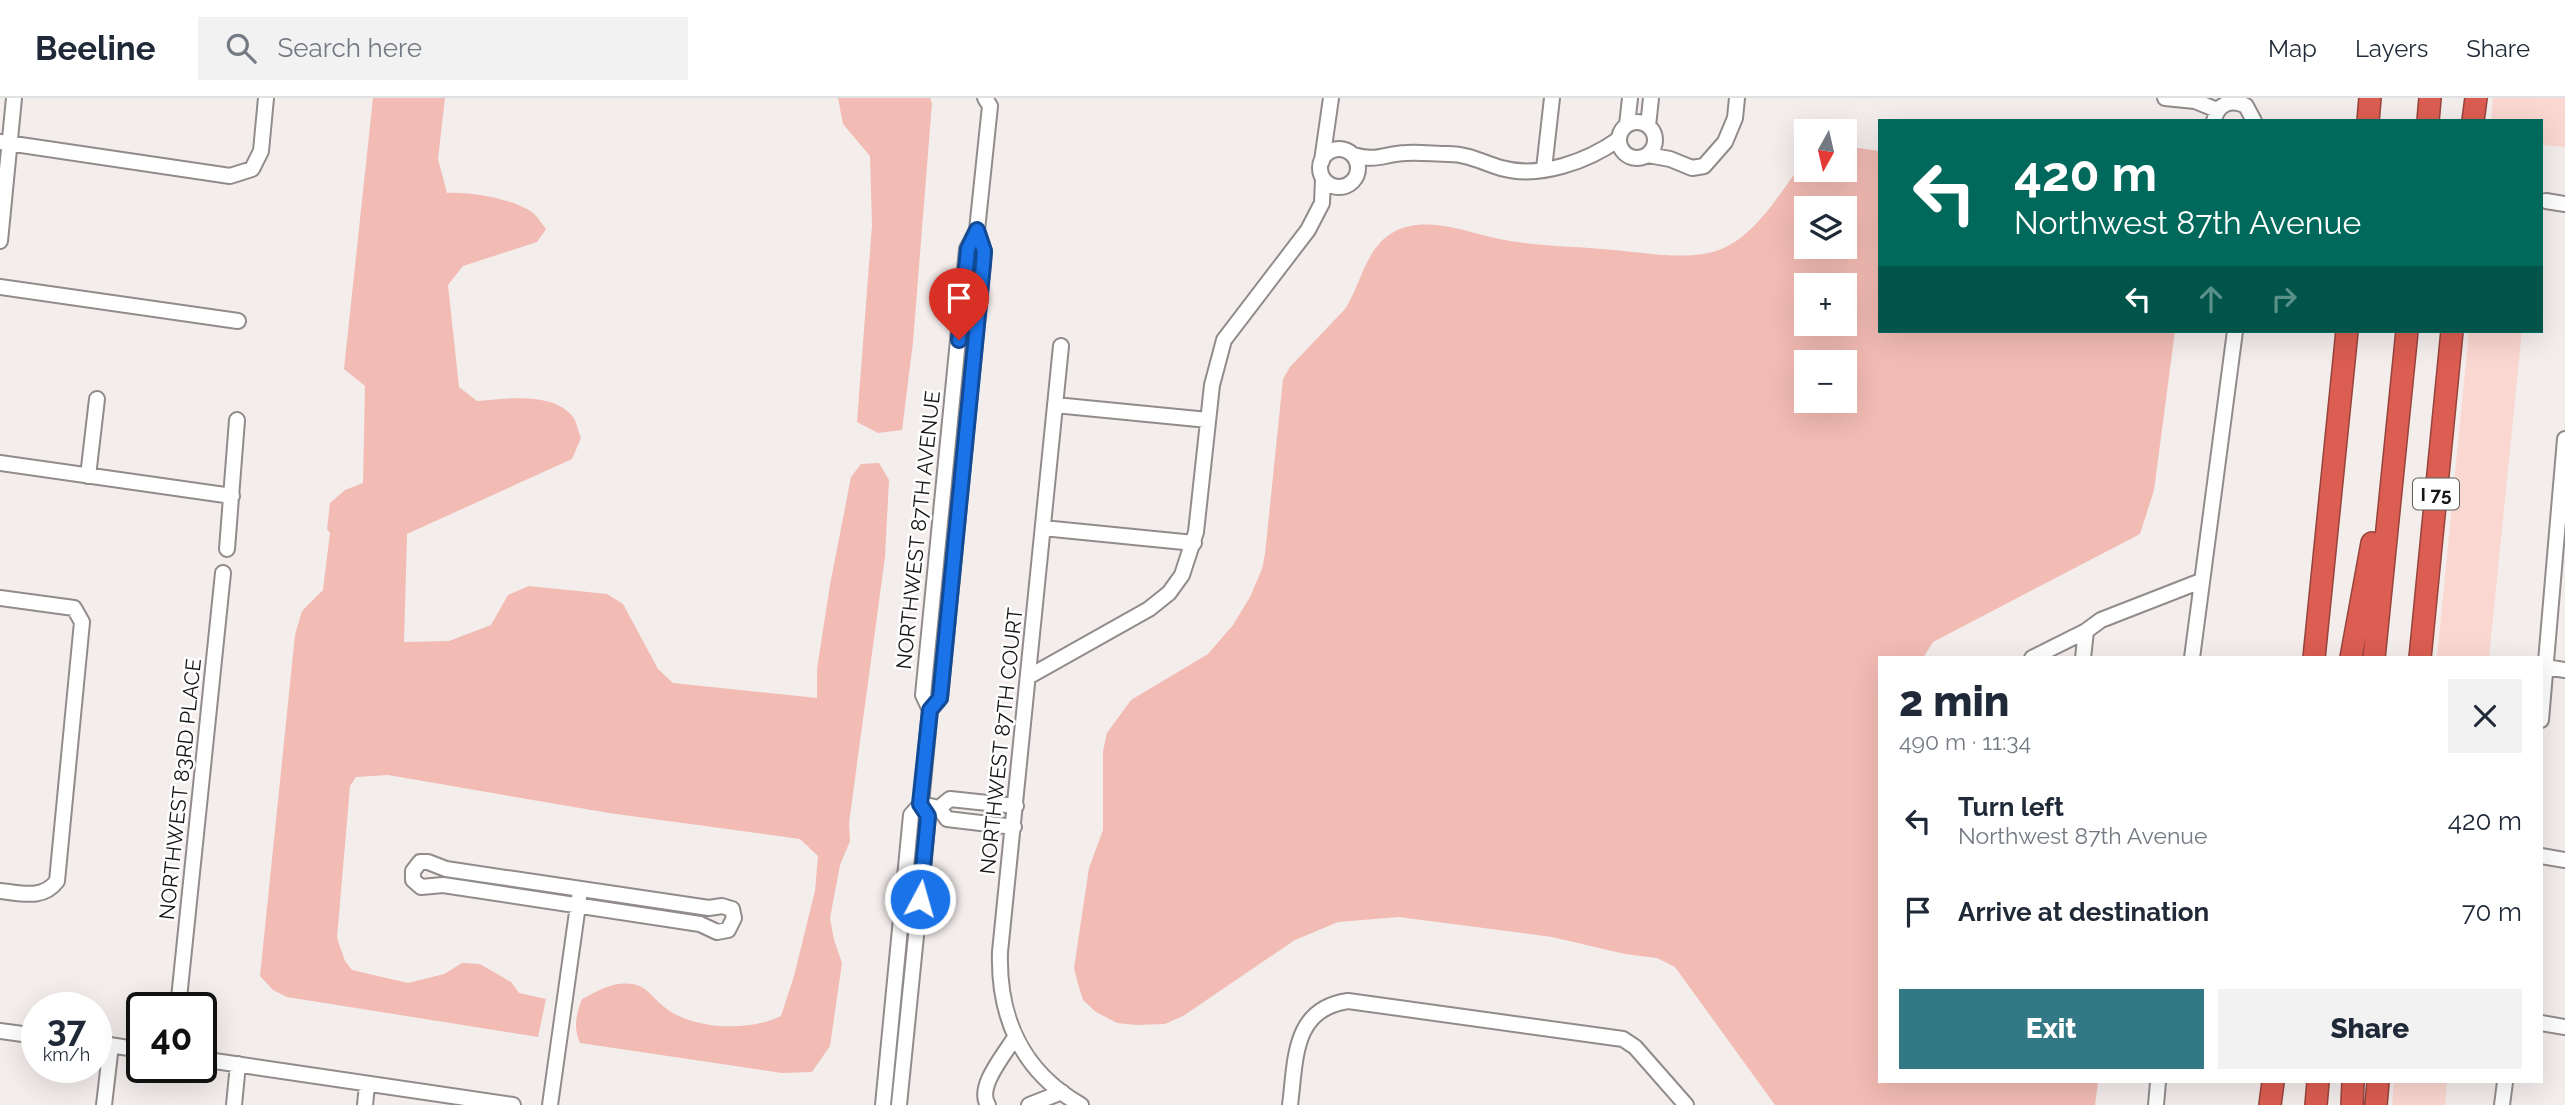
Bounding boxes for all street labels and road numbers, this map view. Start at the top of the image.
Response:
street label: NORTHWEST 87TH AVENUE [891,389,945,671]
road number: I 75 [2413,478,2459,510]
street label: NORTHWEST 87TH COURT [975,606,1027,876]
street label: NORTHWEST 83RD PLACE [154,657,206,921]

